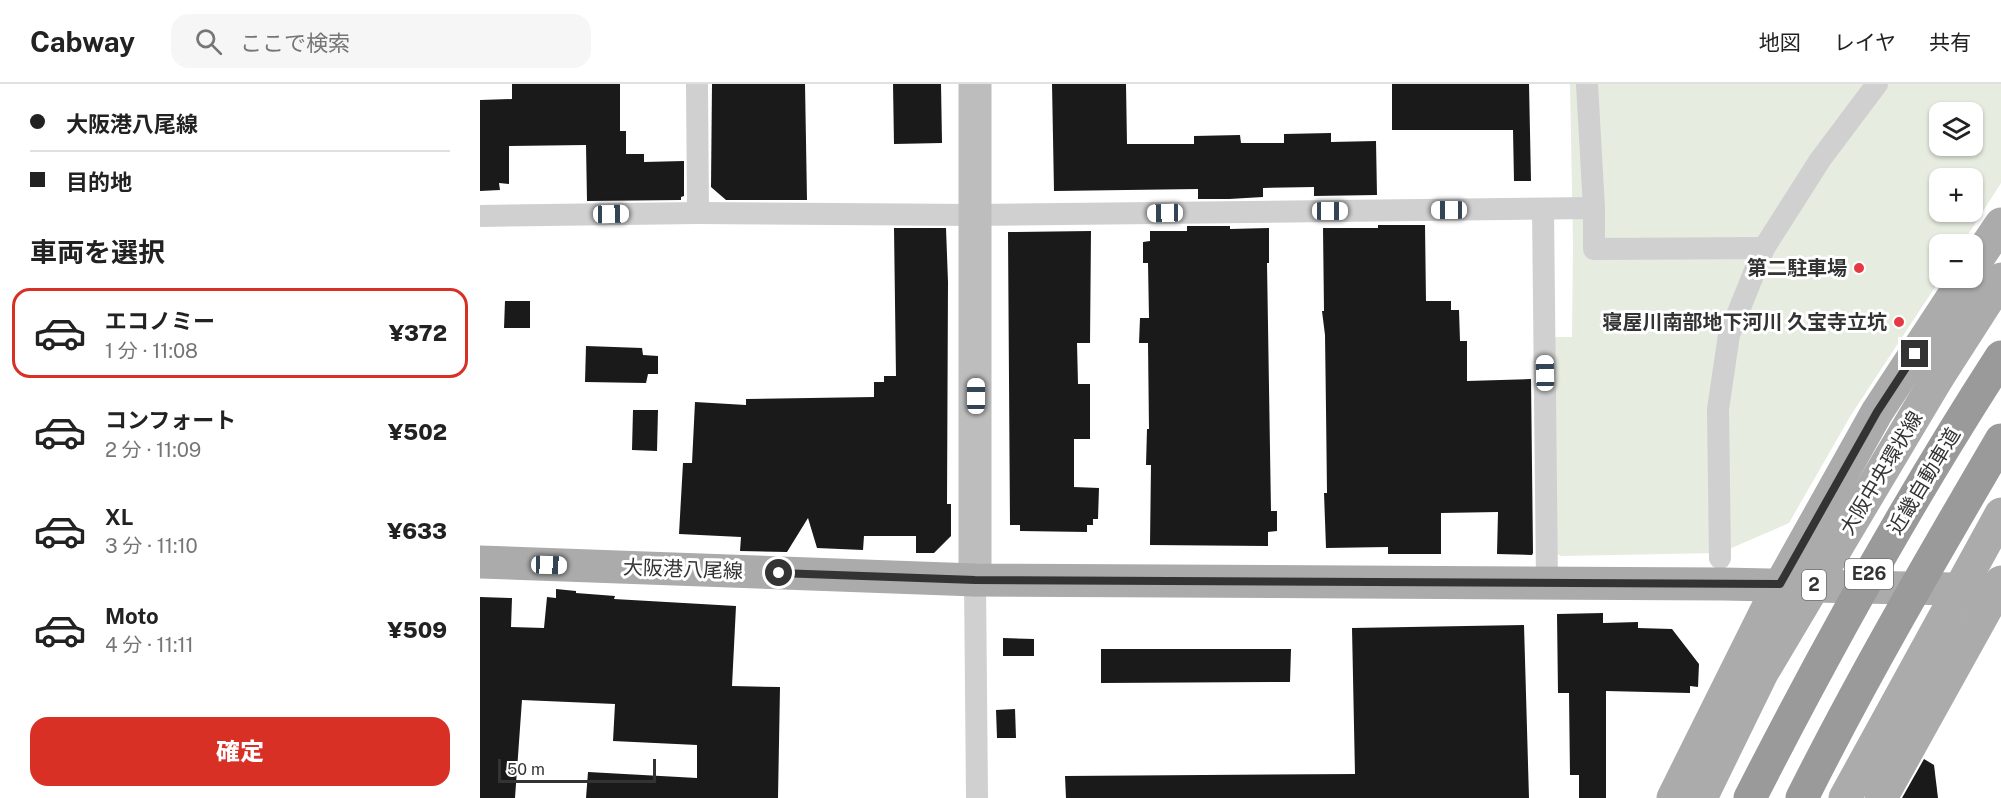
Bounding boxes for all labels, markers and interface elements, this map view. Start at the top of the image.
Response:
search box [171,14,591,68]
text: Cabway [30,25,135,58]
icon: search [192,25,225,58]
text: ここで検索 [240,30,350,56]
text: 地図 [1759,30,1801,55]
text: レイヤ [1834,30,1896,55]
text: 共有 [1929,30,1971,55]
map controls [1929,102,1983,288]
button: layers [1929,102,1983,156]
text: 大阪港八尾線 [66,111,198,137]
button: + [1929,168,1983,222]
text: 目的地 [66,169,132,195]
car [1431,201,1467,219]
car [1312,202,1348,220]
car [1147,204,1183,222]
car [593,205,629,223]
button: − [1929,234,1983,288]
text: 車両を選択 [30,236,165,268]
place label: 第二駐車場 [1747,256,1847,280]
marker: 第二駐車場 [1852,261,1866,275]
icon: car [33,306,87,360]
text: エコノミー [105,308,215,334]
place label: 寝屋川南部地下河川 久宝寺立坑 [1602,310,1887,334]
marker: 寝屋川南部地下河川 久宝寺立坑 [1892,315,1906,329]
text: ¥372 [389,320,447,346]
text: 1 分 · 11:08 [105,339,198,363]
route end [1901,340,1928,367]
car [1536,355,1554,391]
car [967,378,985,414]
icon: car [33,405,87,459]
text: コンフォート [105,407,236,433]
street label: 大阪中央環状線 [1835,407,1927,539]
text: ¥502 [388,419,447,445]
street label: 近畿自動車道 [1883,423,1965,539]
text: 2 分 · 11:09 [105,438,201,462]
icon: car [33,504,87,558]
text: XL [105,504,133,530]
text: ¥633 [387,518,447,544]
text: 3 分 · 11:10 [105,534,198,558]
car [531,555,567,575]
street label: 大阪港八尾線 [623,555,743,583]
route start [765,559,792,586]
road number: E26 [1845,559,1893,589]
road number: 2 [1802,570,1826,600]
icon: car [33,603,87,657]
text: Moto [105,603,159,629]
text: ¥509 [388,617,447,643]
text: 4 分 · 11:11 [105,633,194,657]
button: 確定 [30,717,450,786]
scale bar [498,756,656,784]
text: 50 m [507,760,545,779]

